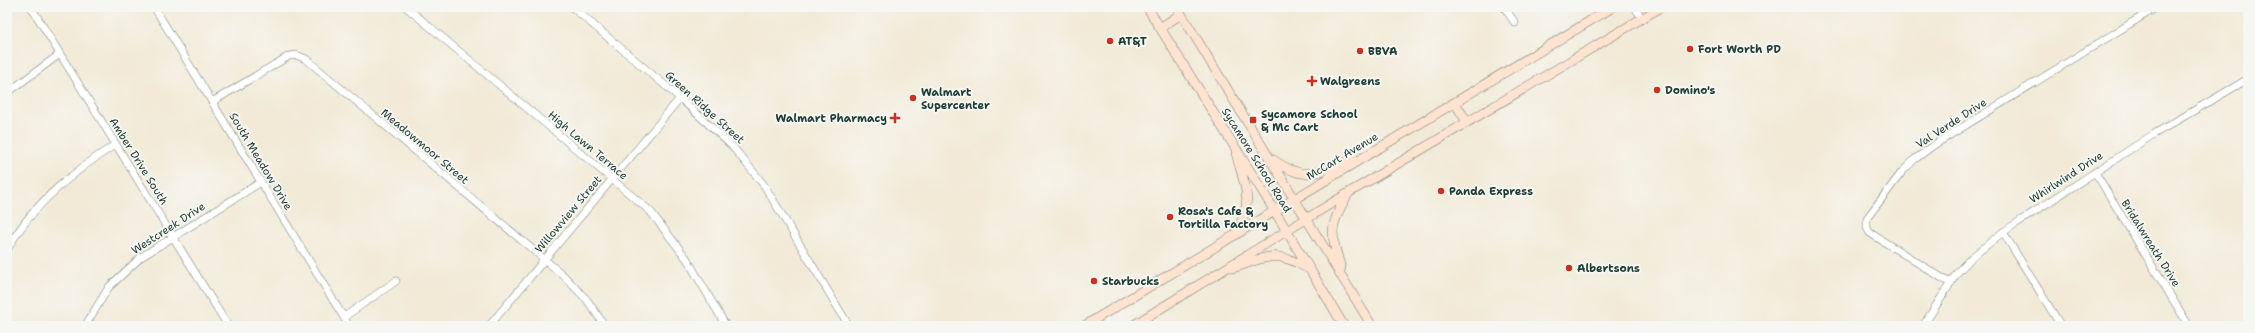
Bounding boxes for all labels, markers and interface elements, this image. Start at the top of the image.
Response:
place label: AT&T [1118,34,1147,49]
marker: AT&T [1105,36,1115,46]
place label: Fort Worth PD [1698,42,1781,57]
place label: BBVA [1368,44,1398,59]
marker: Fort Worth PD [1685,44,1695,54]
marker: BBVA [1355,46,1365,56]
street label: Green Ridge Street [662,68,748,147]
place label: Walgreens [1320,74,1381,89]
marker: Walgreens [1307,76,1317,86]
place label: Domino's [1665,83,1715,98]
place label: Walmart Supercenter [921,85,990,113]
marker: Domino's [1652,85,1662,95]
marker: Walmart Supercenter [908,93,918,103]
street label: Val Verde Drive [1913,95,1990,152]
street label: Meadowmoor Street [378,105,472,188]
street label: Sycamore School Road [1218,105,1295,215]
place label: Sycamore School & Mc Cart [1261,107,1358,135]
street label: High Lawn Terrace [545,108,631,183]
street label: South Meadow Drive [225,110,296,213]
place label: Walmart Pharmacy [776,111,887,126]
marker: Walmart Pharmacy [890,113,900,123]
street label: Amber Drive South [106,115,171,208]
marker: Sycamore School & Mc Cart [1248,115,1258,125]
street label: McCart Avenue [1304,129,1381,184]
street label: Whirlwind Drive [2027,148,2106,207]
street label: Willowview Street [532,172,605,256]
place label: Panda Express [1449,184,1533,199]
marker: Panda Express [1436,186,1446,196]
street label: Bridalwreath Drive [2118,197,2184,290]
street label: Westcreek Drive [128,199,208,258]
place label: Rosa's Cafe & Tortilla Factory [1178,204,1269,232]
marker: Rosa's Cafe & Tortilla Factory [1165,212,1175,222]
place label: Albertsons [1577,261,1640,276]
marker: Albertsons [1564,263,1574,273]
place label: Starbucks [1102,274,1159,289]
marker: Starbucks [1089,276,1099,286]

